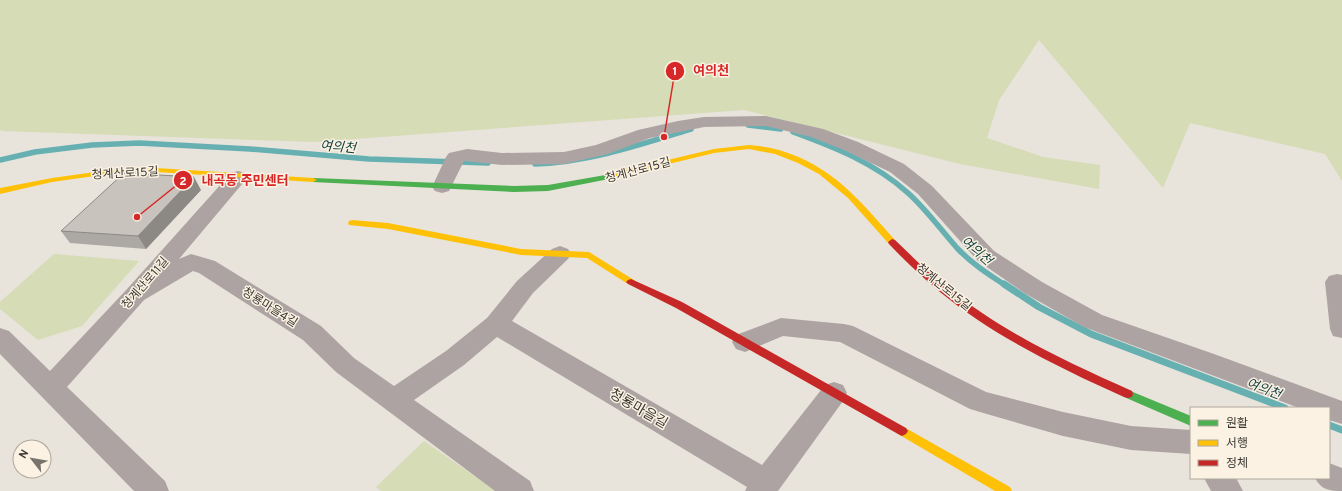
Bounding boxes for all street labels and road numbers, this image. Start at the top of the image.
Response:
street label: 청계산로15길 [604,155,673,187]
street label: 청계산로15길 [91,164,159,184]
street label: 청계산로11길 [119,254,173,313]
street label: 청계산로15길 [912,260,974,315]
street label: 청룡마을4길 [239,284,300,331]
street label: 청룡마을길 [606,386,670,433]

